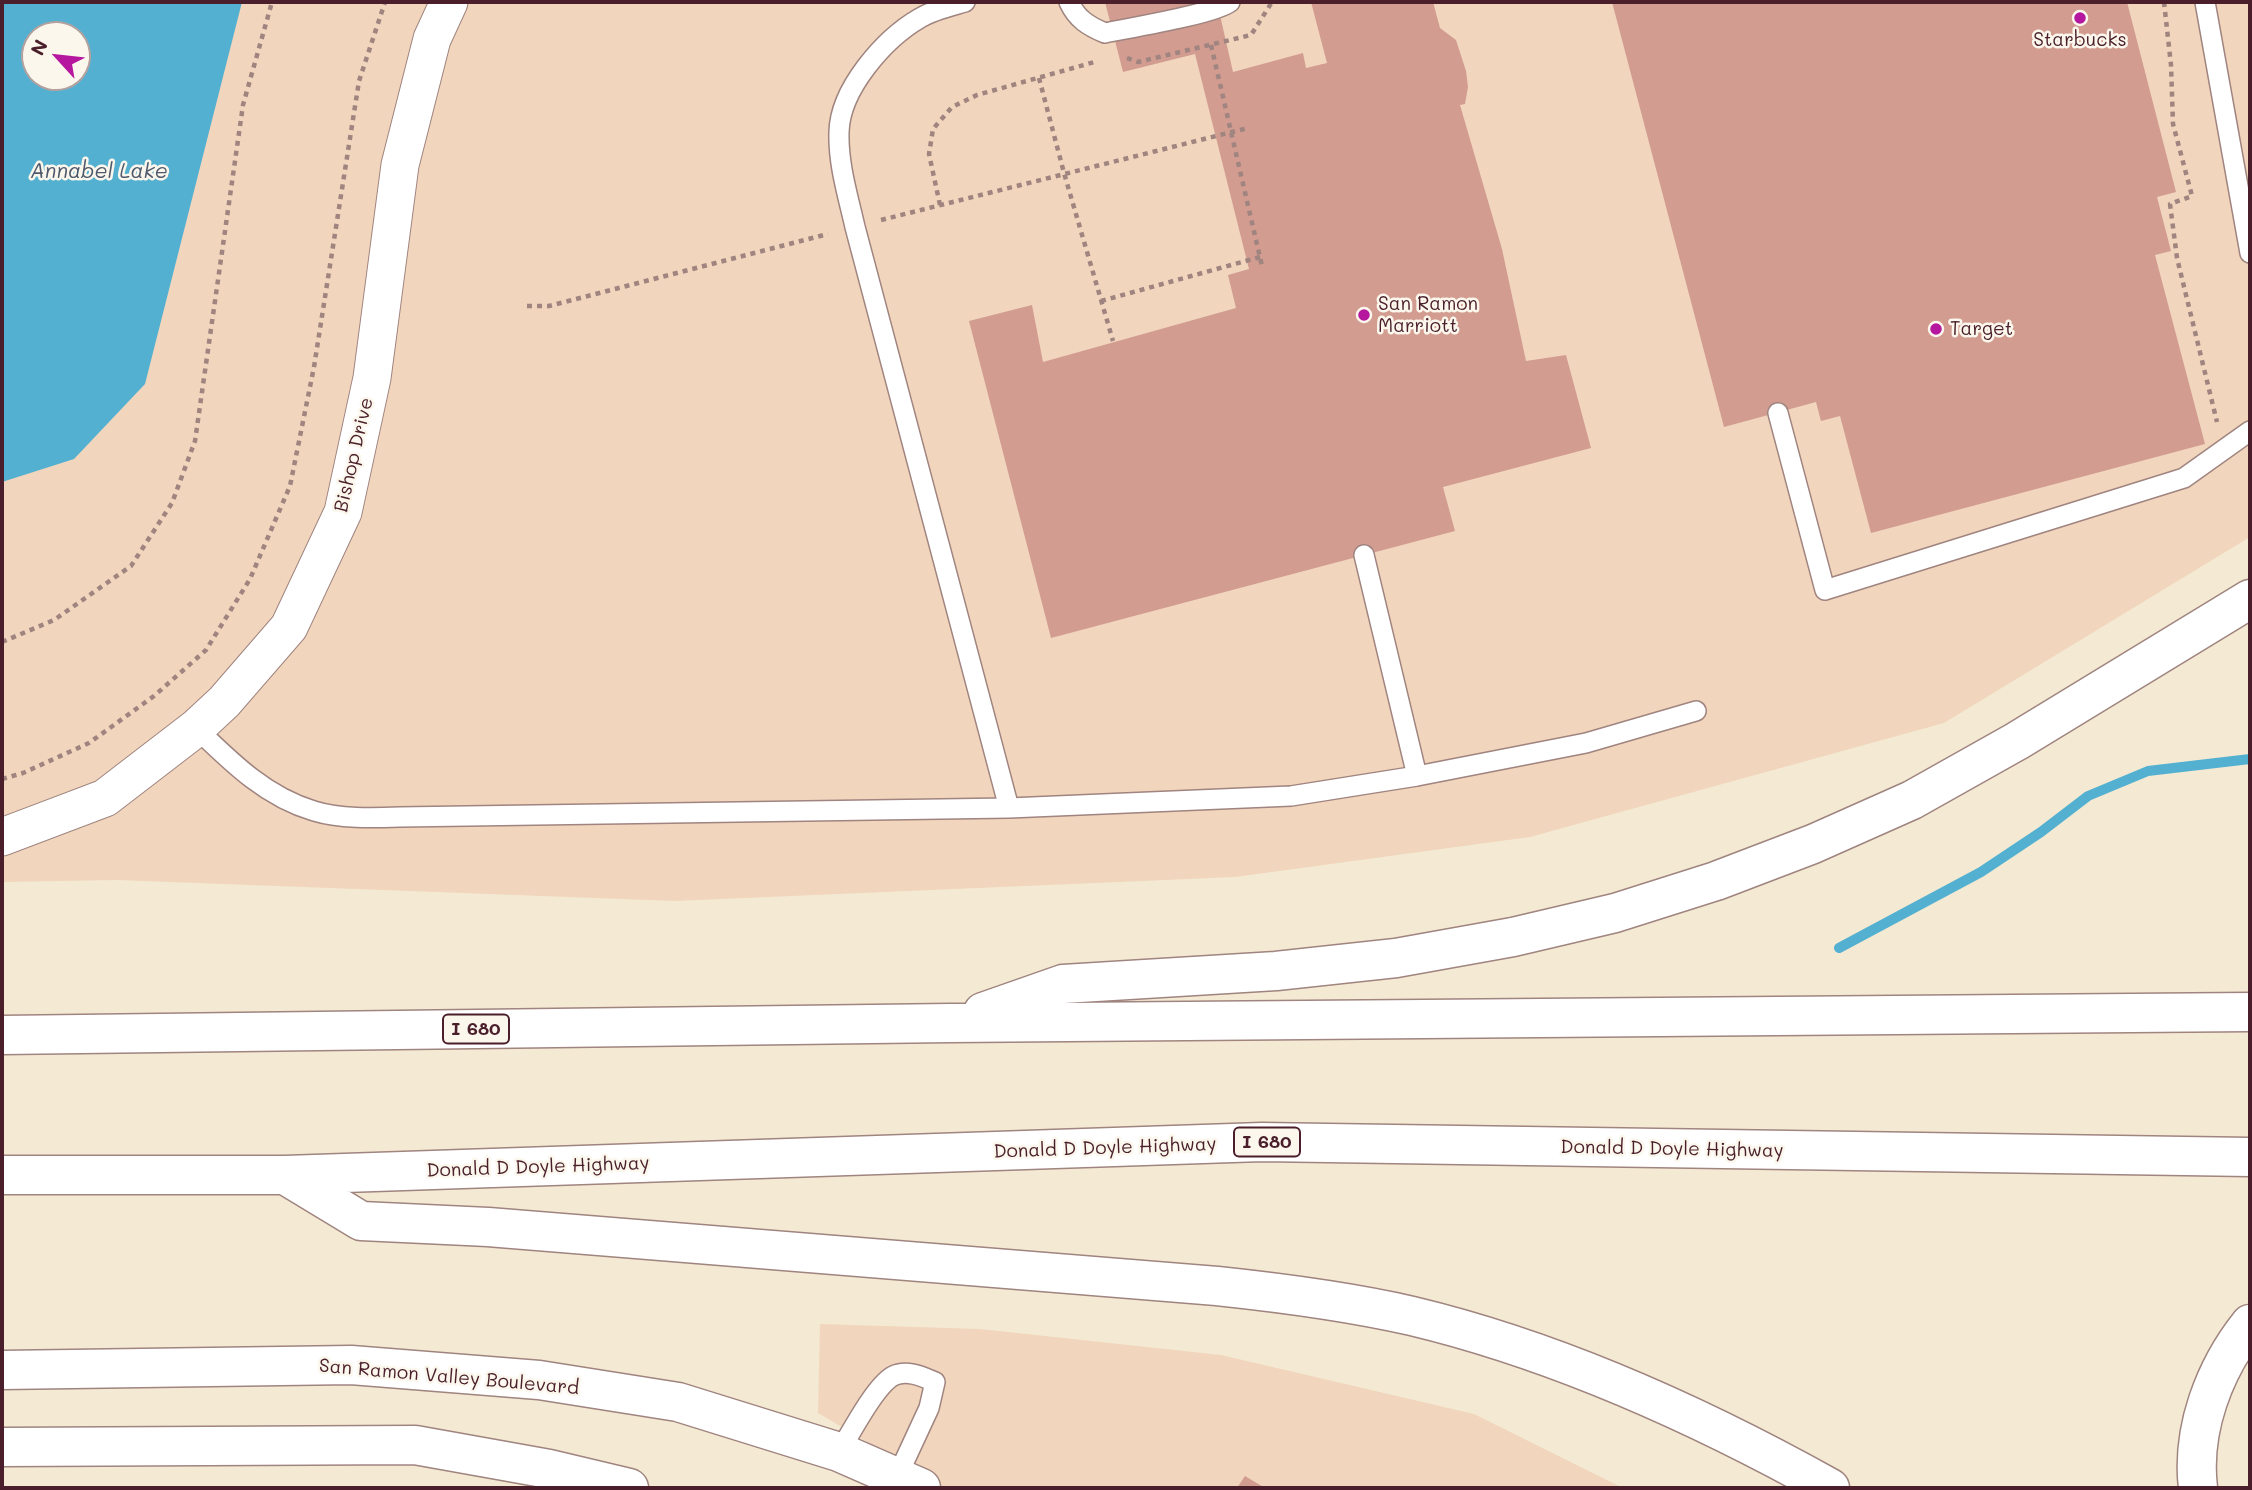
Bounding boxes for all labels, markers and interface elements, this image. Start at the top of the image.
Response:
marker: Starbucks [2072,10,2088,26]
north arrow [21,21,91,91]
place label: Starbucks [2033,29,2127,51]
text: N [24,35,53,59]
water label: Annabel Lake [30,159,168,185]
place label: San Ramon Marriott [1378,293,1478,337]
marker: San Ramon Marriott [1356,307,1372,323]
place label: Target [1950,318,2013,340]
marker: Target [1928,321,1944,337]
street label: Bishop Drive [330,396,378,514]
road number: I 680 [443,1014,509,1044]
road number: I 680 [1234,1128,1300,1156]
street label: Donald D Doyle Highway [993,1133,1217,1163]
street label: Donald D Doyle Highway [1560,1136,1784,1162]
street label: Donald D Doyle Highway [426,1152,650,1182]
street label: San Ramon Valley Boulevard [318,1354,580,1400]

